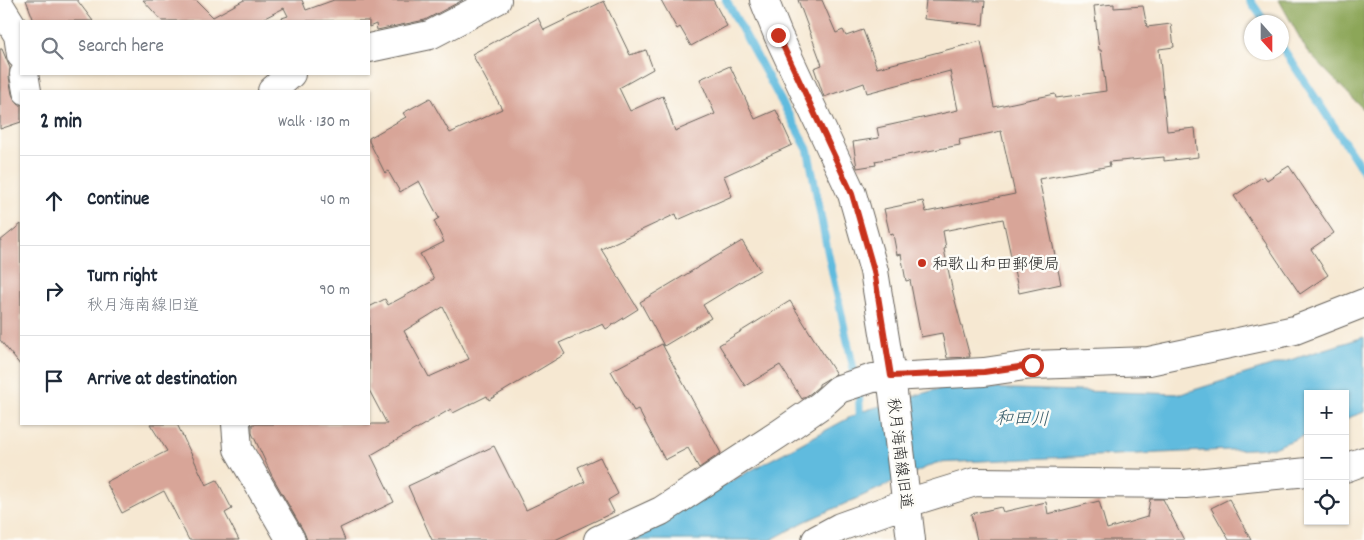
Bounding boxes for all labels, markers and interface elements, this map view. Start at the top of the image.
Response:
north arrow [1244,15,1289,60]
search box [20,20,370,75]
route end [767,24,790,47]
icon: search [38,34,66,62]
text: Search here [78,34,164,61]
text: 2 min [40,108,82,138]
text: Walk · 130 m [278,111,350,134]
icon: ahead [40,187,68,215]
text: Continue [87,187,149,214]
text: 40 m [320,189,350,212]
place label: 和歌山和田郵便局 [932,254,1060,277]
marker: 和歌山和田郵便局 [916,257,928,269]
text: Turn right [87,264,158,291]
icon: right [40,277,68,305]
text: 90 m [319,279,350,302]
text: 秋月海南線旧道 [87,295,199,318]
route start [1021,354,1044,377]
icon: arrive [40,367,68,395]
text: Arrive at destination [87,367,237,394]
map controls [1304,390,1349,525]
button: + [1304,390,1349,435]
street label: 秋月海南線旧道 [880,396,917,510]
water label: 和田川 [995,408,1049,433]
button: − [1304,435,1349,480]
button: locate [1304,480,1349,525]

